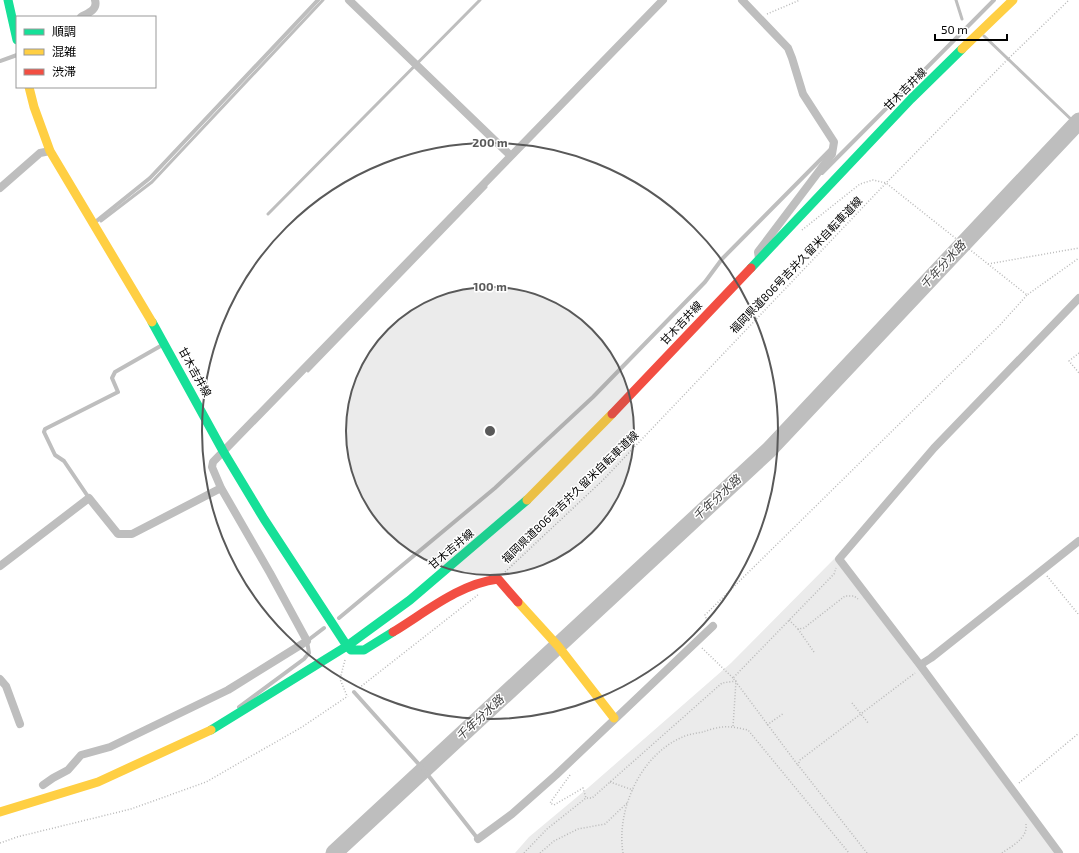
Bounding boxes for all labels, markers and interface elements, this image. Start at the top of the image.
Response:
legend [16,16,156,88]
scale bar [935,16,1007,42]
text: 50 m [941,22,968,36]
text: 順調 [52,24,76,38]
text: 混雑 [52,44,76,58]
text: 渋滞 [52,64,76,78]
street label: 甘木吉井線 [881,65,929,113]
text: 200 m [472,135,508,149]
street label: 福岡県道806号吉井久留米自転車道線 [727,194,864,336]
water label: 千年分水路 [917,237,969,291]
text: 100 m [473,279,507,293]
street label: 甘木吉井線 [657,298,704,347]
street label: 甘木吉井線 [176,345,214,399]
centre of rings [483,424,497,438]
street label: 福岡県道806号吉井久留米自転車道線 [499,428,641,565]
water label: 千年分水路 [690,471,744,523]
street label: 甘木吉井線 [425,526,476,571]
water label: 千年分水路 [453,691,507,743]

